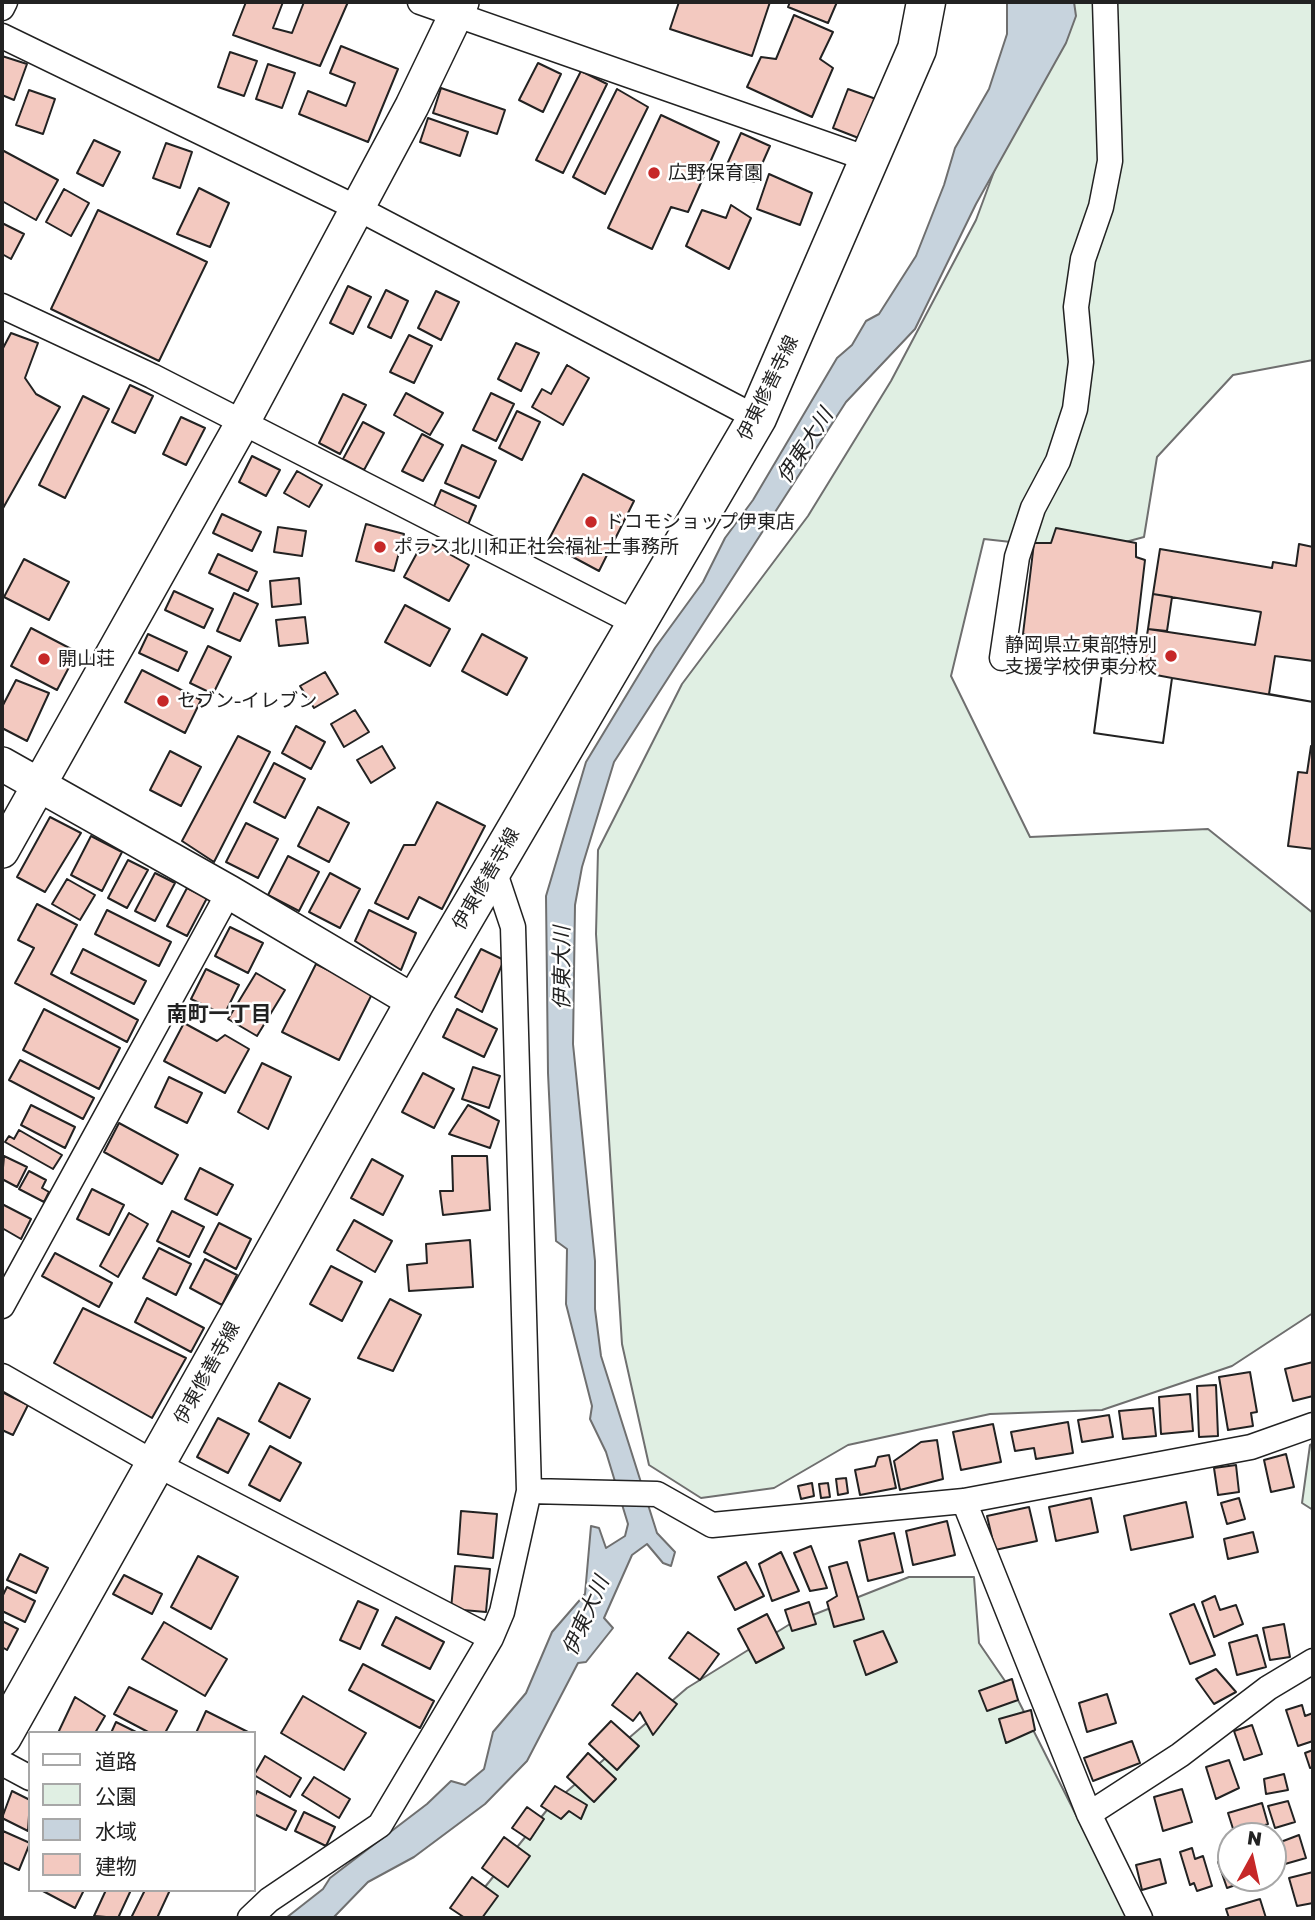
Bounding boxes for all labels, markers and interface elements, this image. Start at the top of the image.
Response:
place label: 広野保育園 [668,162,763,184]
marker: 広野保育園 [646,165,662,181]
street label: 伊東修善寺線 [733,332,803,444]
water label: 伊東大川 [772,404,838,488]
place label: ドコモショップ伊東店 [605,511,795,533]
marker: ドコモショップ伊東店 [583,514,599,530]
place label: ポラス北川和正社会福祉士事務所 [394,536,679,558]
marker: ポラス北川和正社会福祉士事務所 [372,539,388,555]
place label: 静岡県立東部特別 支援学校伊東分校 [1005,634,1157,678]
place label: 開山荘 [58,648,115,670]
marker: 静岡県立東部特別 支援学校伊東分校 [1163,648,1179,664]
marker: 開山荘 [36,651,52,667]
place label: セブン-イレブン [177,690,317,712]
marker: セブン-イレブン [155,693,171,709]
street label: 伊東修善寺線 [448,824,524,934]
water label: 伊東大川 [549,926,575,1010]
district label: 南町一丁目 [167,1001,271,1027]
street label: 伊東修善寺線 [169,1318,245,1428]
water label: 伊東大川 [557,1573,615,1659]
legend [28,1731,256,1892]
text: 道路 [95,1748,137,1774]
text: 公園 [95,1783,137,1809]
text: 水域 [95,1818,137,1844]
north arrow [1217,1822,1287,1892]
text: N [1246,1825,1263,1850]
text: 建物 [95,1853,137,1879]

